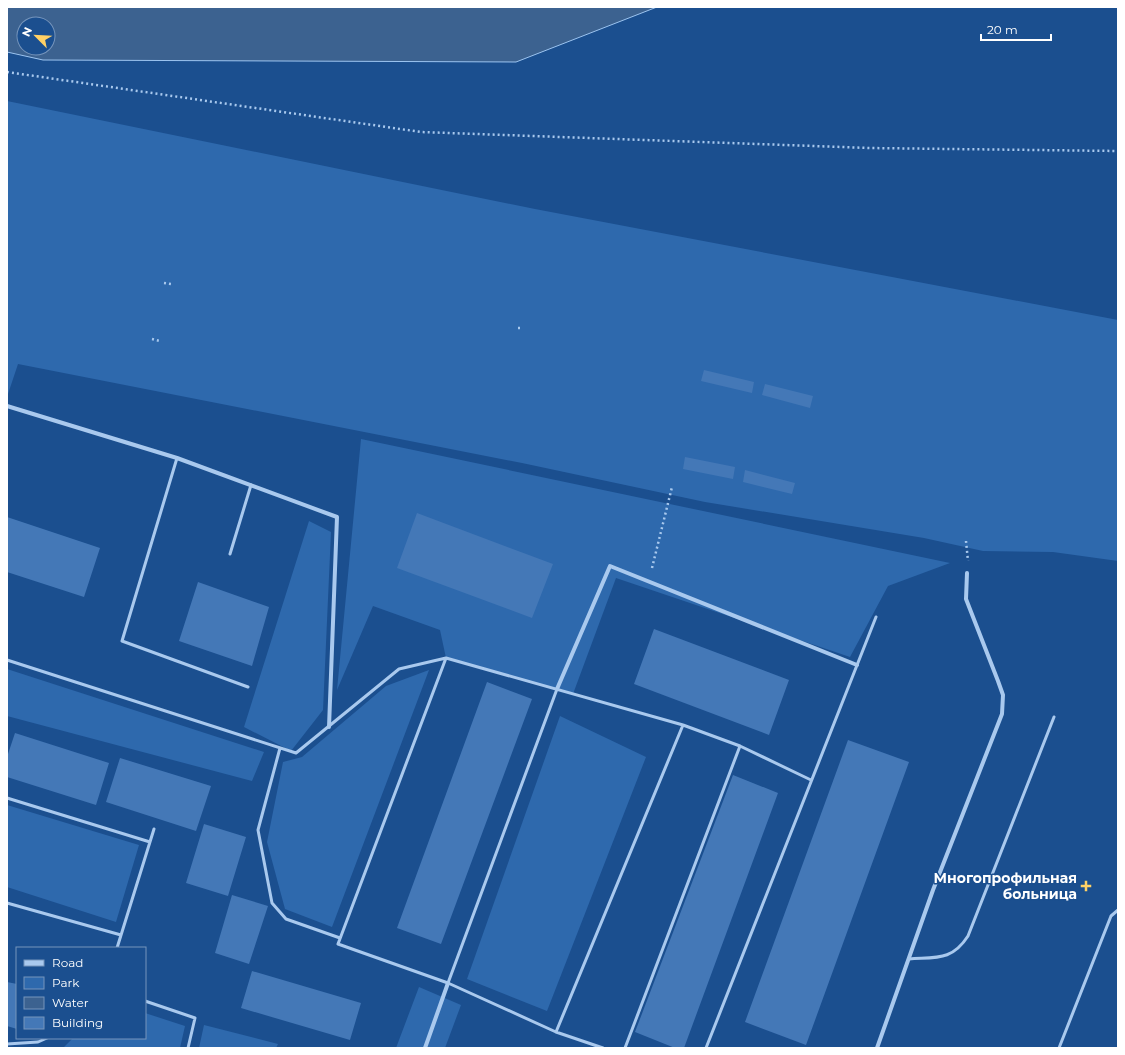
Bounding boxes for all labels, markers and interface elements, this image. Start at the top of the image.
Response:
north arrow [16,16,56,56]
scale bar [981,16,1051,42]
text: 20 m [987,22,1018,37]
text: N [19,25,35,39]
place label: Многопрофильная больница [934,869,1077,903]
marker: Многопрофильная больница [1080,880,1092,892]
legend [16,947,146,1039]
text: Road [52,955,83,970]
text: Park [52,975,80,990]
text: Water [52,995,89,1010]
text: Building [52,1015,103,1030]

